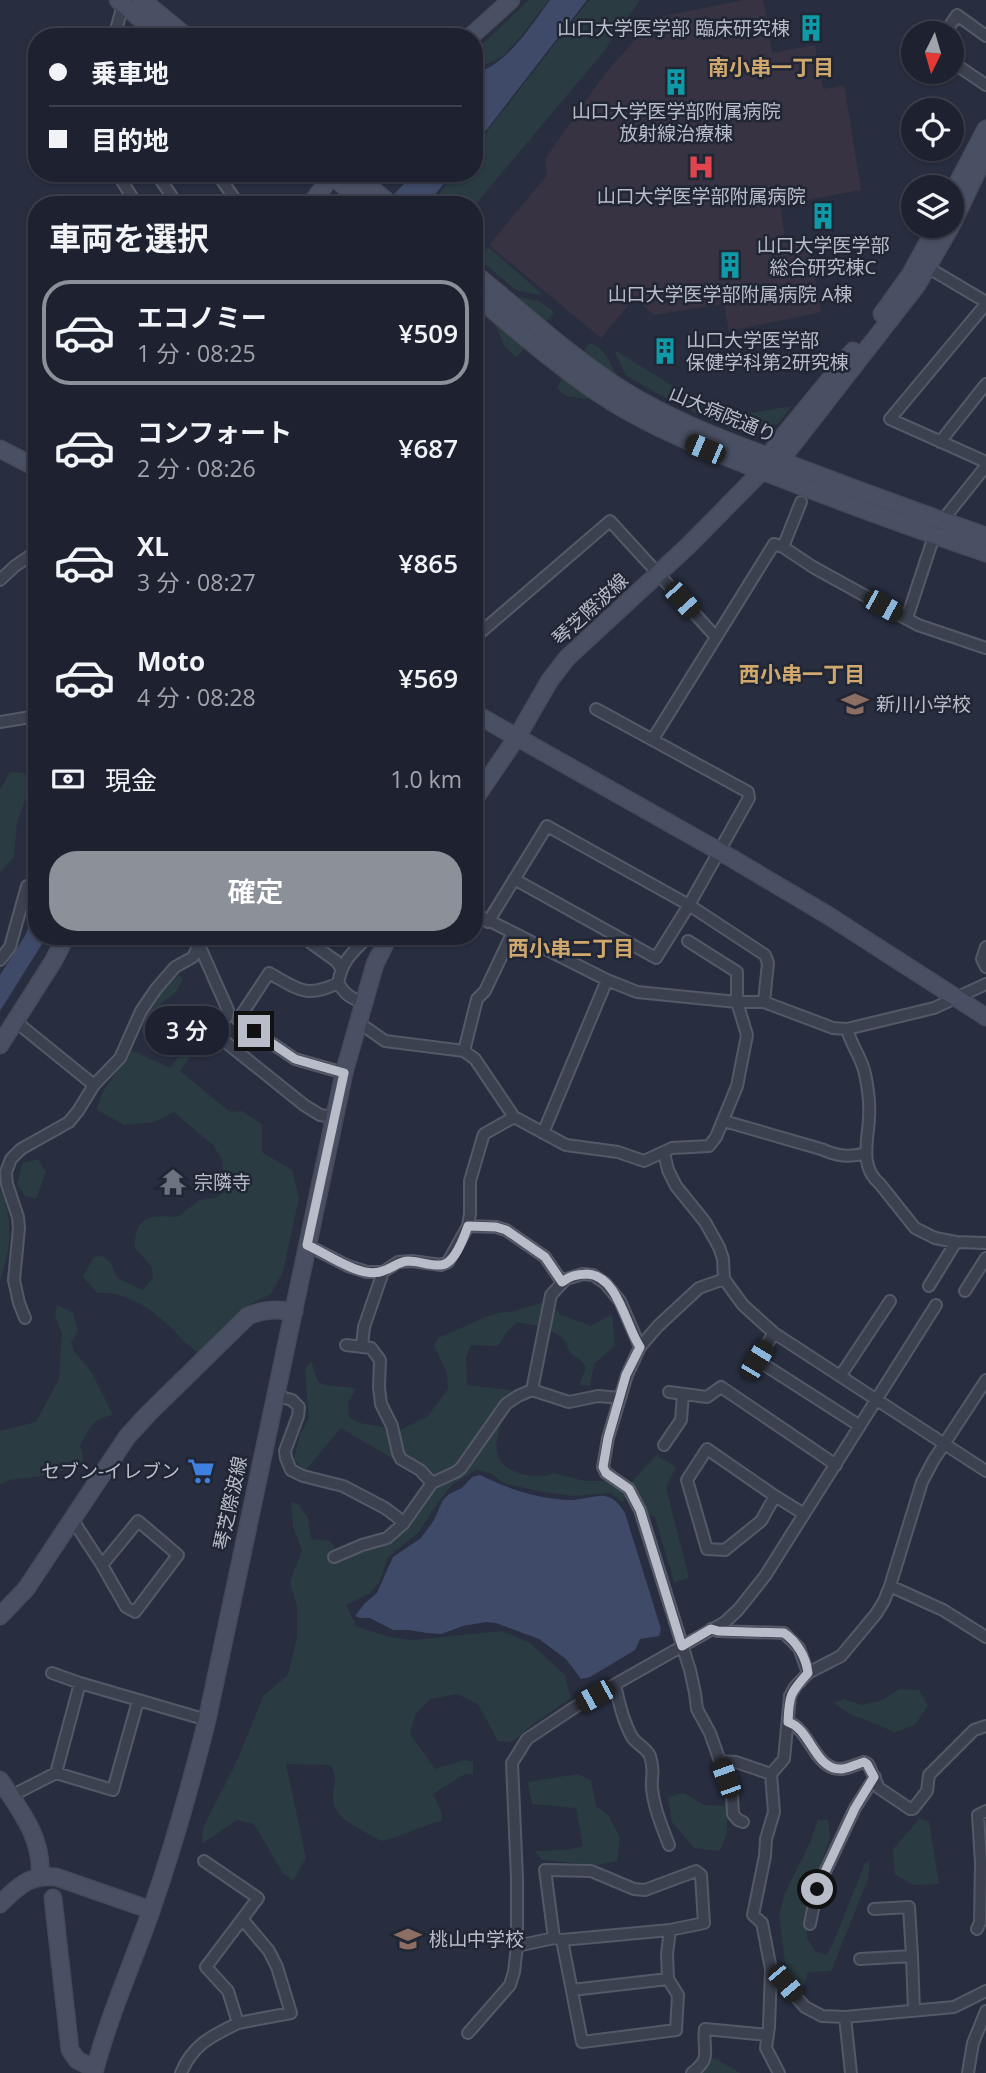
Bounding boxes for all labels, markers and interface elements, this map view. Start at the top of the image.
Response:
building icon: 山口大学医学部 臨床研究棟 [796,13,826,43]
place label: 山口大学医学部 臨床研究棟 [557,15,790,41]
north arrow [901,21,964,84]
map controls [901,21,964,238]
district label: 南小串一丁目 [708,53,834,81]
text: 乗車地 [91,55,169,91]
building icon: 山口大学医学部附属病院 放射線治療棟 [661,67,691,97]
place label: 山口大学医学部附属病院 放射線治療棟 [571,98,781,146]
button: locate [901,98,964,161]
text: 目的地 [91,122,169,158]
hospital icon: 山口大学医学部附属病院 [686,152,716,182]
button: layers [901,175,964,238]
place label: 山口大学医学部附属病院 [596,183,806,209]
building icon: 山口大学医学部 総合研究棟C [808,201,838,231]
text: 車両を選択 [49,216,209,259]
place label: 山口大学医学部 総合研究棟C [756,232,890,280]
building icon: 山口大学医学部附属病院 A棟 [715,250,745,280]
place label: 山口大学医学部附属病院 A棟 [608,281,852,307]
text: エコノミー [137,299,267,335]
icon: car [53,301,116,364]
text: ¥509 [399,315,458,351]
place label: 山口大学医学部 保健学科第2研究棟 [686,327,849,375]
building icon: 山口大学医学部 保健学科第2研究棟 [650,336,680,366]
text: 1 分 · 08:25 [137,337,256,369]
street label: 山大病院通り [665,380,781,448]
text: コンフォート [137,414,292,450]
icon: car [53,416,116,479]
text: ¥687 [399,430,458,466]
car [682,431,729,467]
text: 2 分 · 08:26 [137,452,256,484]
text: XL [137,528,169,564]
icon: car [53,531,116,594]
text: ¥865 [399,545,458,581]
text: 3 分 · 08:27 [137,566,256,598]
street label: 琴芝際波線 [546,567,634,651]
car [661,577,704,623]
car [860,587,907,625]
text: Moto [137,643,205,679]
icon: car [53,646,116,709]
text: ¥569 [399,660,458,696]
district label: 西小串一丁目 [739,660,865,688]
text: 4 分 · 08:28 [137,681,256,713]
school or university icon: 新川小学校 [840,689,870,719]
place label: 新川小学校 [876,691,971,717]
icon: cash [49,760,87,798]
text: 現金 [105,762,157,798]
text: 1.0 km [390,763,462,795]
button: 確定 [49,851,462,931]
district label: 西小串二丁目 [508,934,634,962]
callout: 3 分 [146,1006,230,1056]
text: 3 分 [166,1014,208,1046]
route end [238,1015,270,1047]
temple icon: 宗隣寺 [158,1167,188,1197]
place label: 宗隣寺 [194,1169,251,1195]
car [738,1337,777,1383]
street label: 琴芝際波線 [207,1454,253,1552]
supermarket icon: セブン-イレブン [186,1456,216,1486]
place label: セブン-イレブン [41,1458,180,1484]
car [572,1677,619,1715]
car [709,1755,744,1801]
route start [801,1873,833,1905]
school or university icon: 桃山中学校 [393,1924,423,1954]
place label: 桃山中学校 [429,1926,524,1952]
car [764,1960,807,2006]

